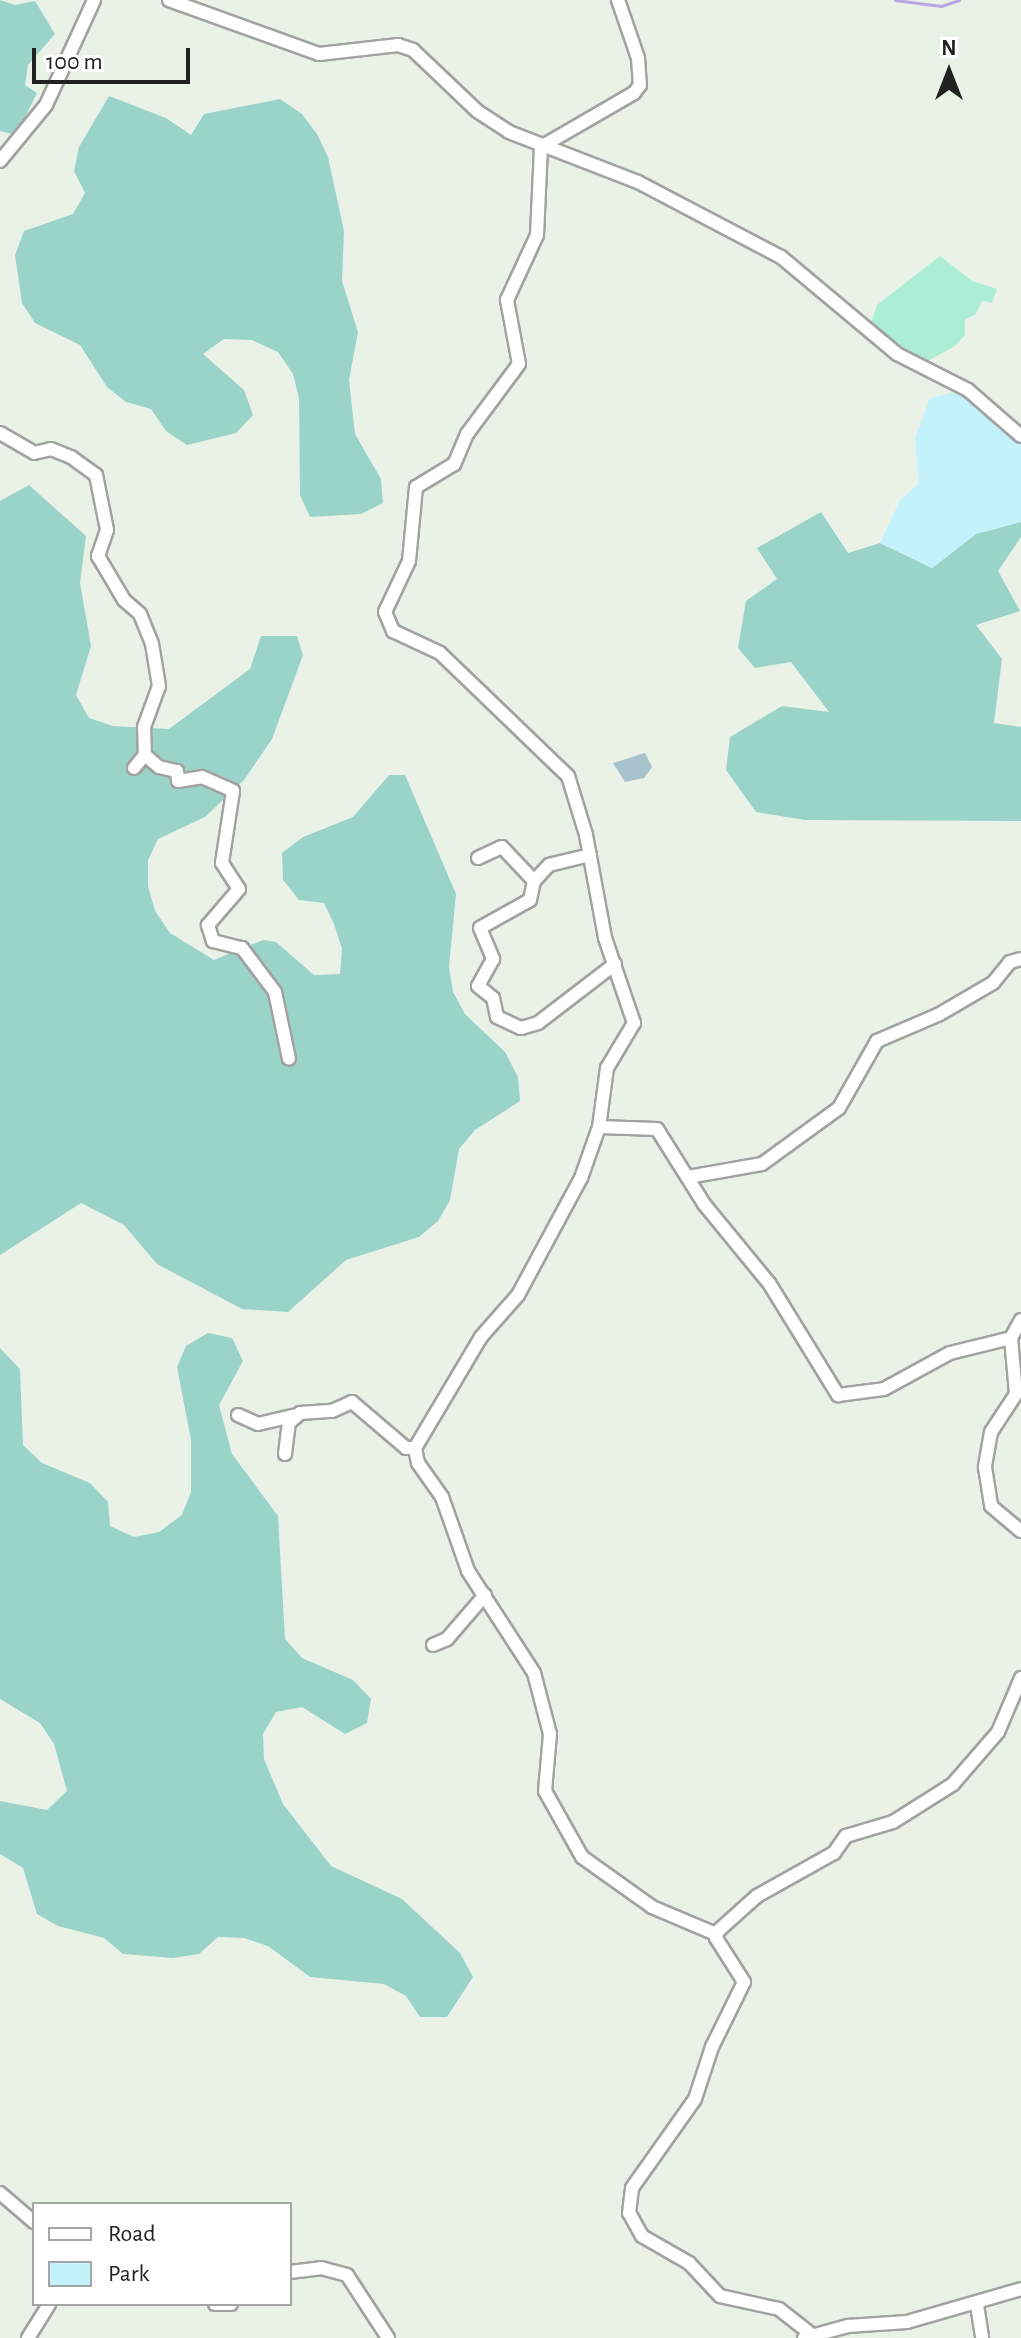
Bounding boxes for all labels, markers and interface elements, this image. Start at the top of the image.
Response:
scale bar [36,32,194,82]
north arrow [909,32,989,112]
text: N [941,37,957,59]
text: 100 m [46,50,103,74]
legend [32,2202,292,2306]
text: Road [108,2222,156,2246]
text: Park [108,2262,149,2286]

